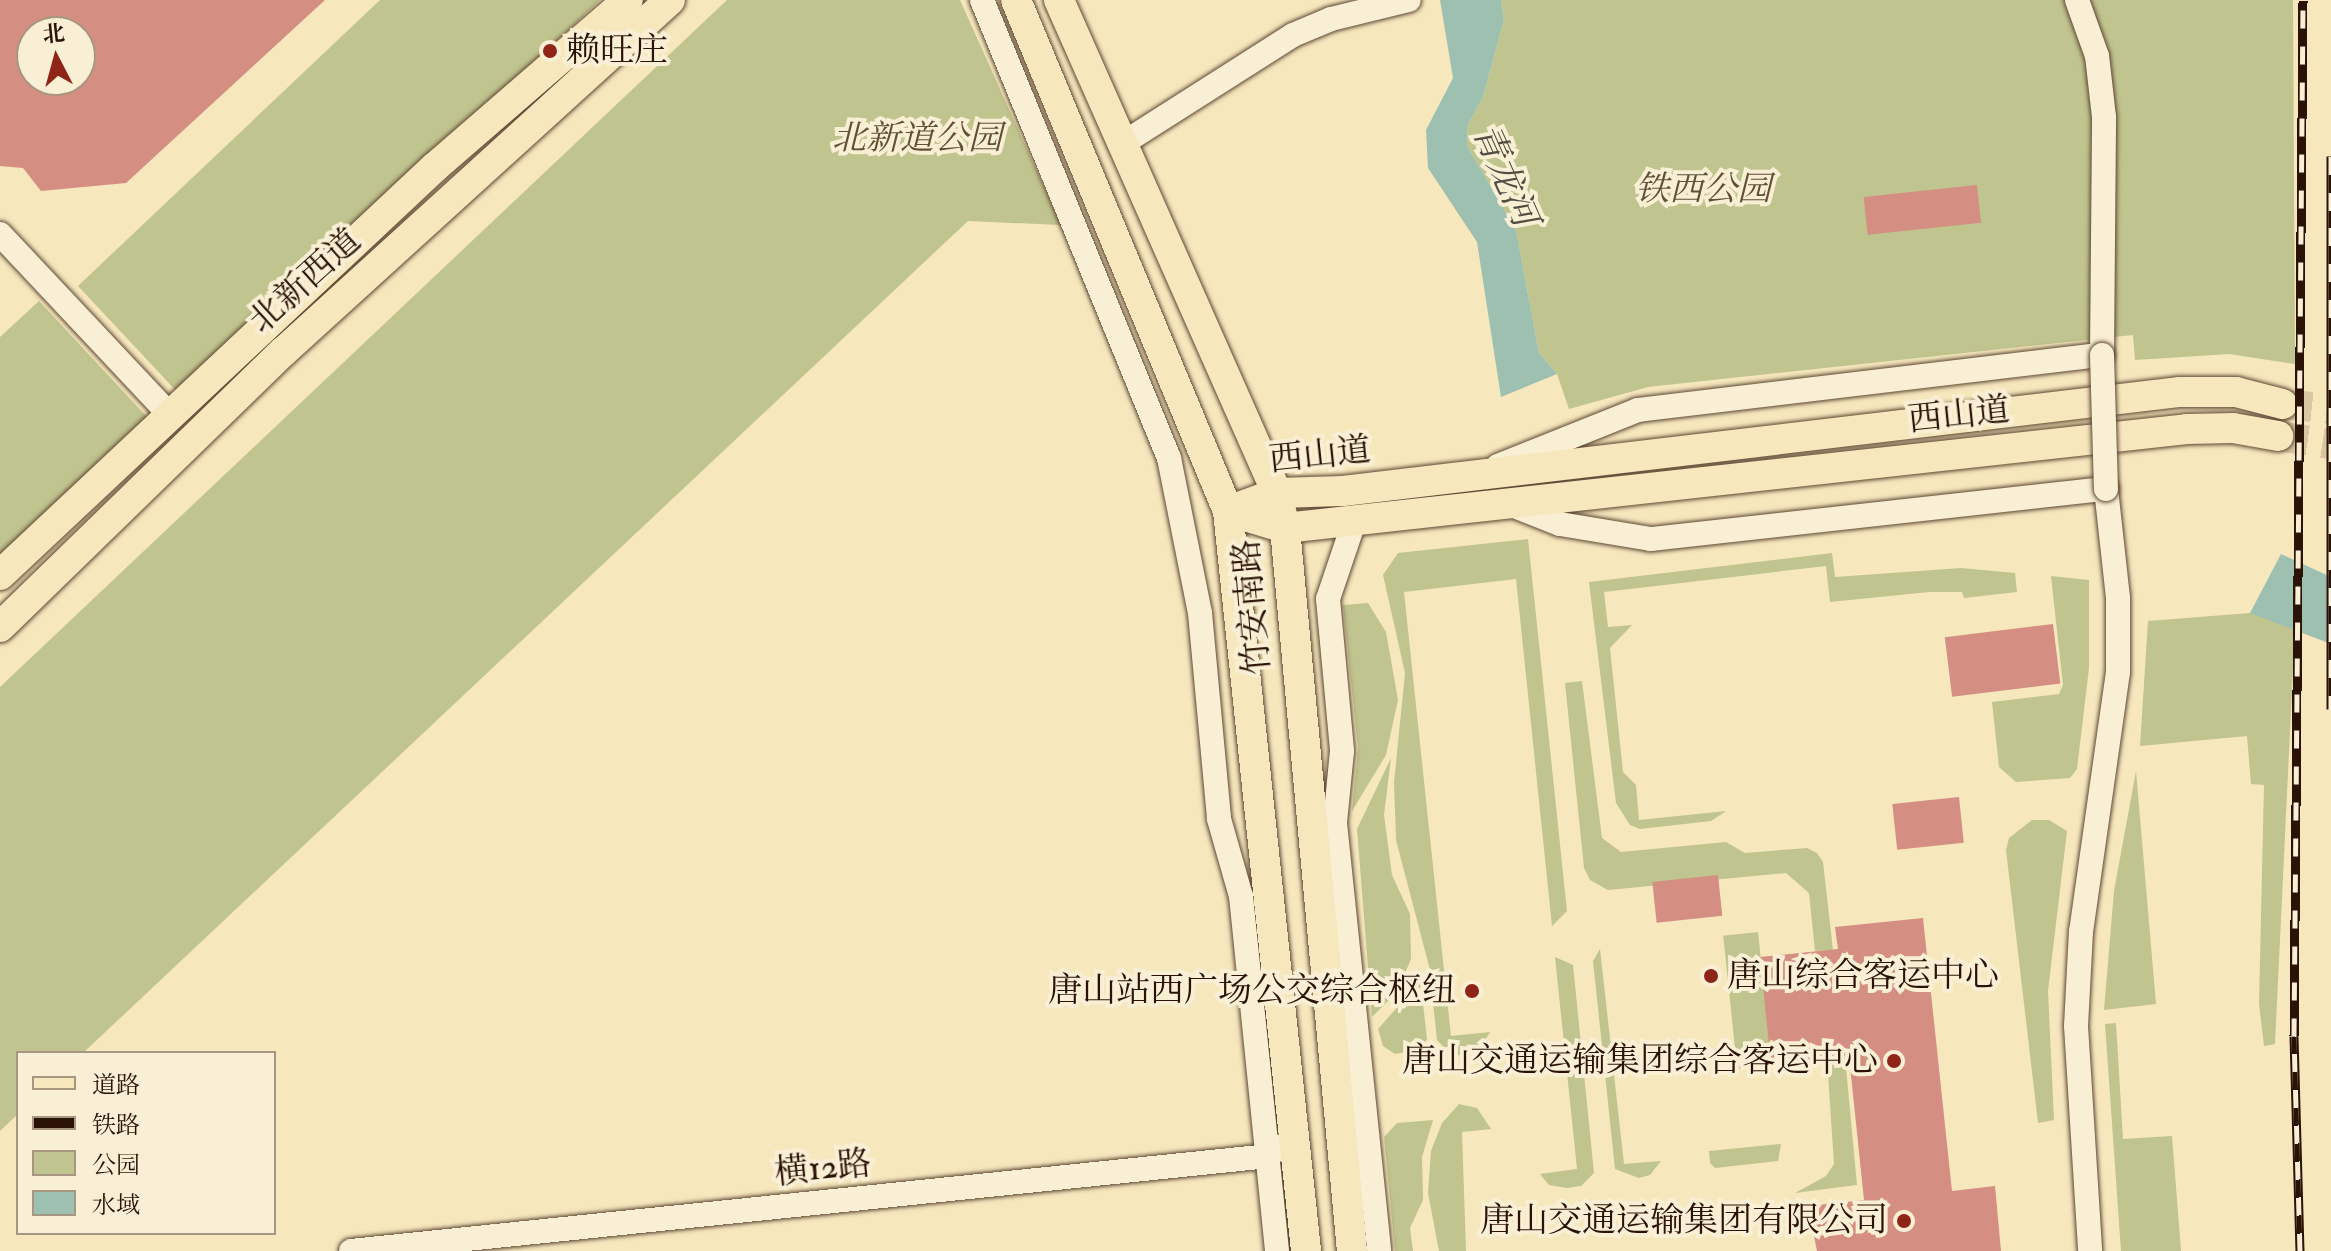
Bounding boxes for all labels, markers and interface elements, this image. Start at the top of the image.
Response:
north arrow [16,16,96,96]
text: 北 [41,19,66,49]
place label: 赖旺庄 [566,31,668,71]
marker: 赖旺庄 [541,42,559,60]
water label: 青龙河 [1463,117,1547,233]
park label: 北新道公园 [832,119,1002,159]
park label: 铁西公园 [1635,170,1771,210]
street label: 北新西道 [241,220,369,342]
street label: 西山道 [1906,389,2012,441]
street label: 西山道 [1267,429,1373,481]
street label: 竹安南路 [1226,537,1278,677]
place label: 唐山综合客运中心 [1727,956,1999,996]
marker: 唐山综合客运中心 [1702,967,1720,985]
place label: 唐山站西广场公交综合枢纽 [1048,971,1456,1011]
marker: 唐山站西广场公交综合枢纽 [1463,982,1481,1000]
place label: 唐山交通运输集团综合客运中心 [1402,1041,1878,1081]
legend [16,1051,276,1235]
marker: 唐山交通运输集团综合客运中心 [1885,1052,1903,1070]
text: 道路 [92,1070,140,1101]
text: 铁路 [92,1110,140,1141]
street label: 横12路 [772,1143,874,1193]
text: 公园 [92,1150,140,1181]
text: 水域 [92,1190,140,1221]
place label: 唐山交通运输集团有限公司 [1480,1201,1888,1241]
marker: 唐山交通运输集团有限公司 [1895,1212,1913,1230]

